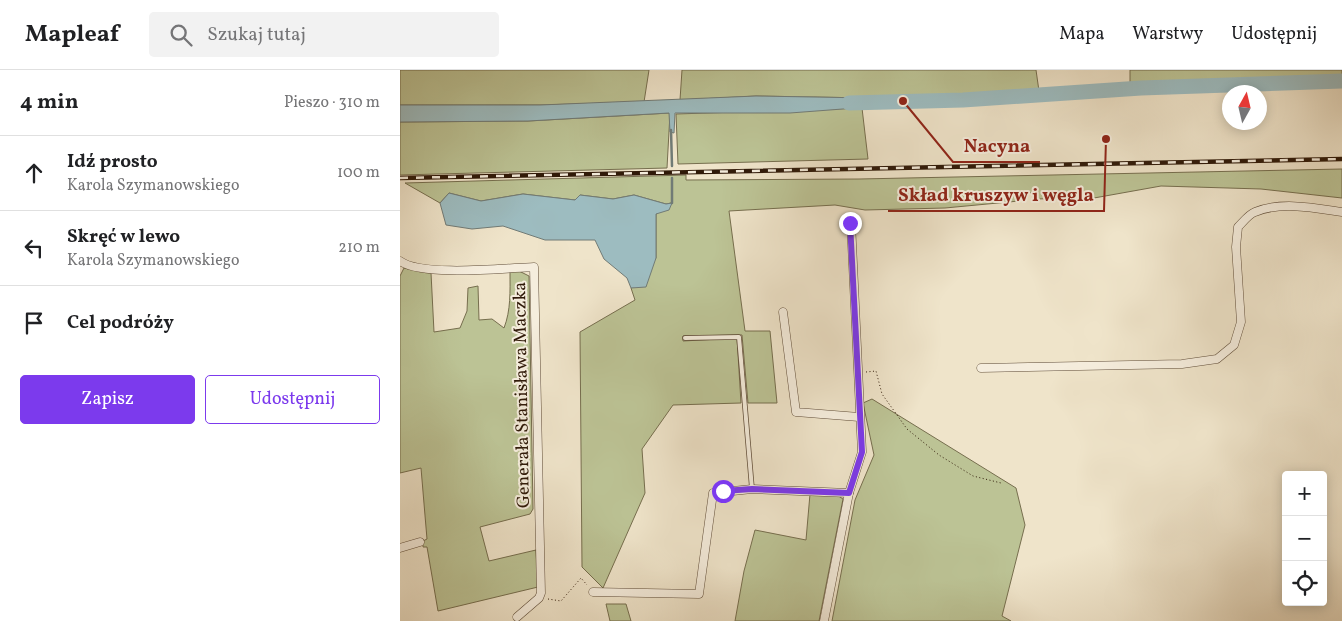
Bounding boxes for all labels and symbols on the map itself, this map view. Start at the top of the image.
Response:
north arrow [1222,85,1267,130]
callout: Nacyna [953,128,1040,162]
text: Nacyna [964,134,1030,160]
callout: Skład kruszyw i węgla [888,177,1104,211]
text: Skład kruszyw i węgla [898,183,1094,209]
route end [839,212,862,235]
street label: Generała Stanisława Maczka [508,282,537,508]
route start [712,480,735,503]

